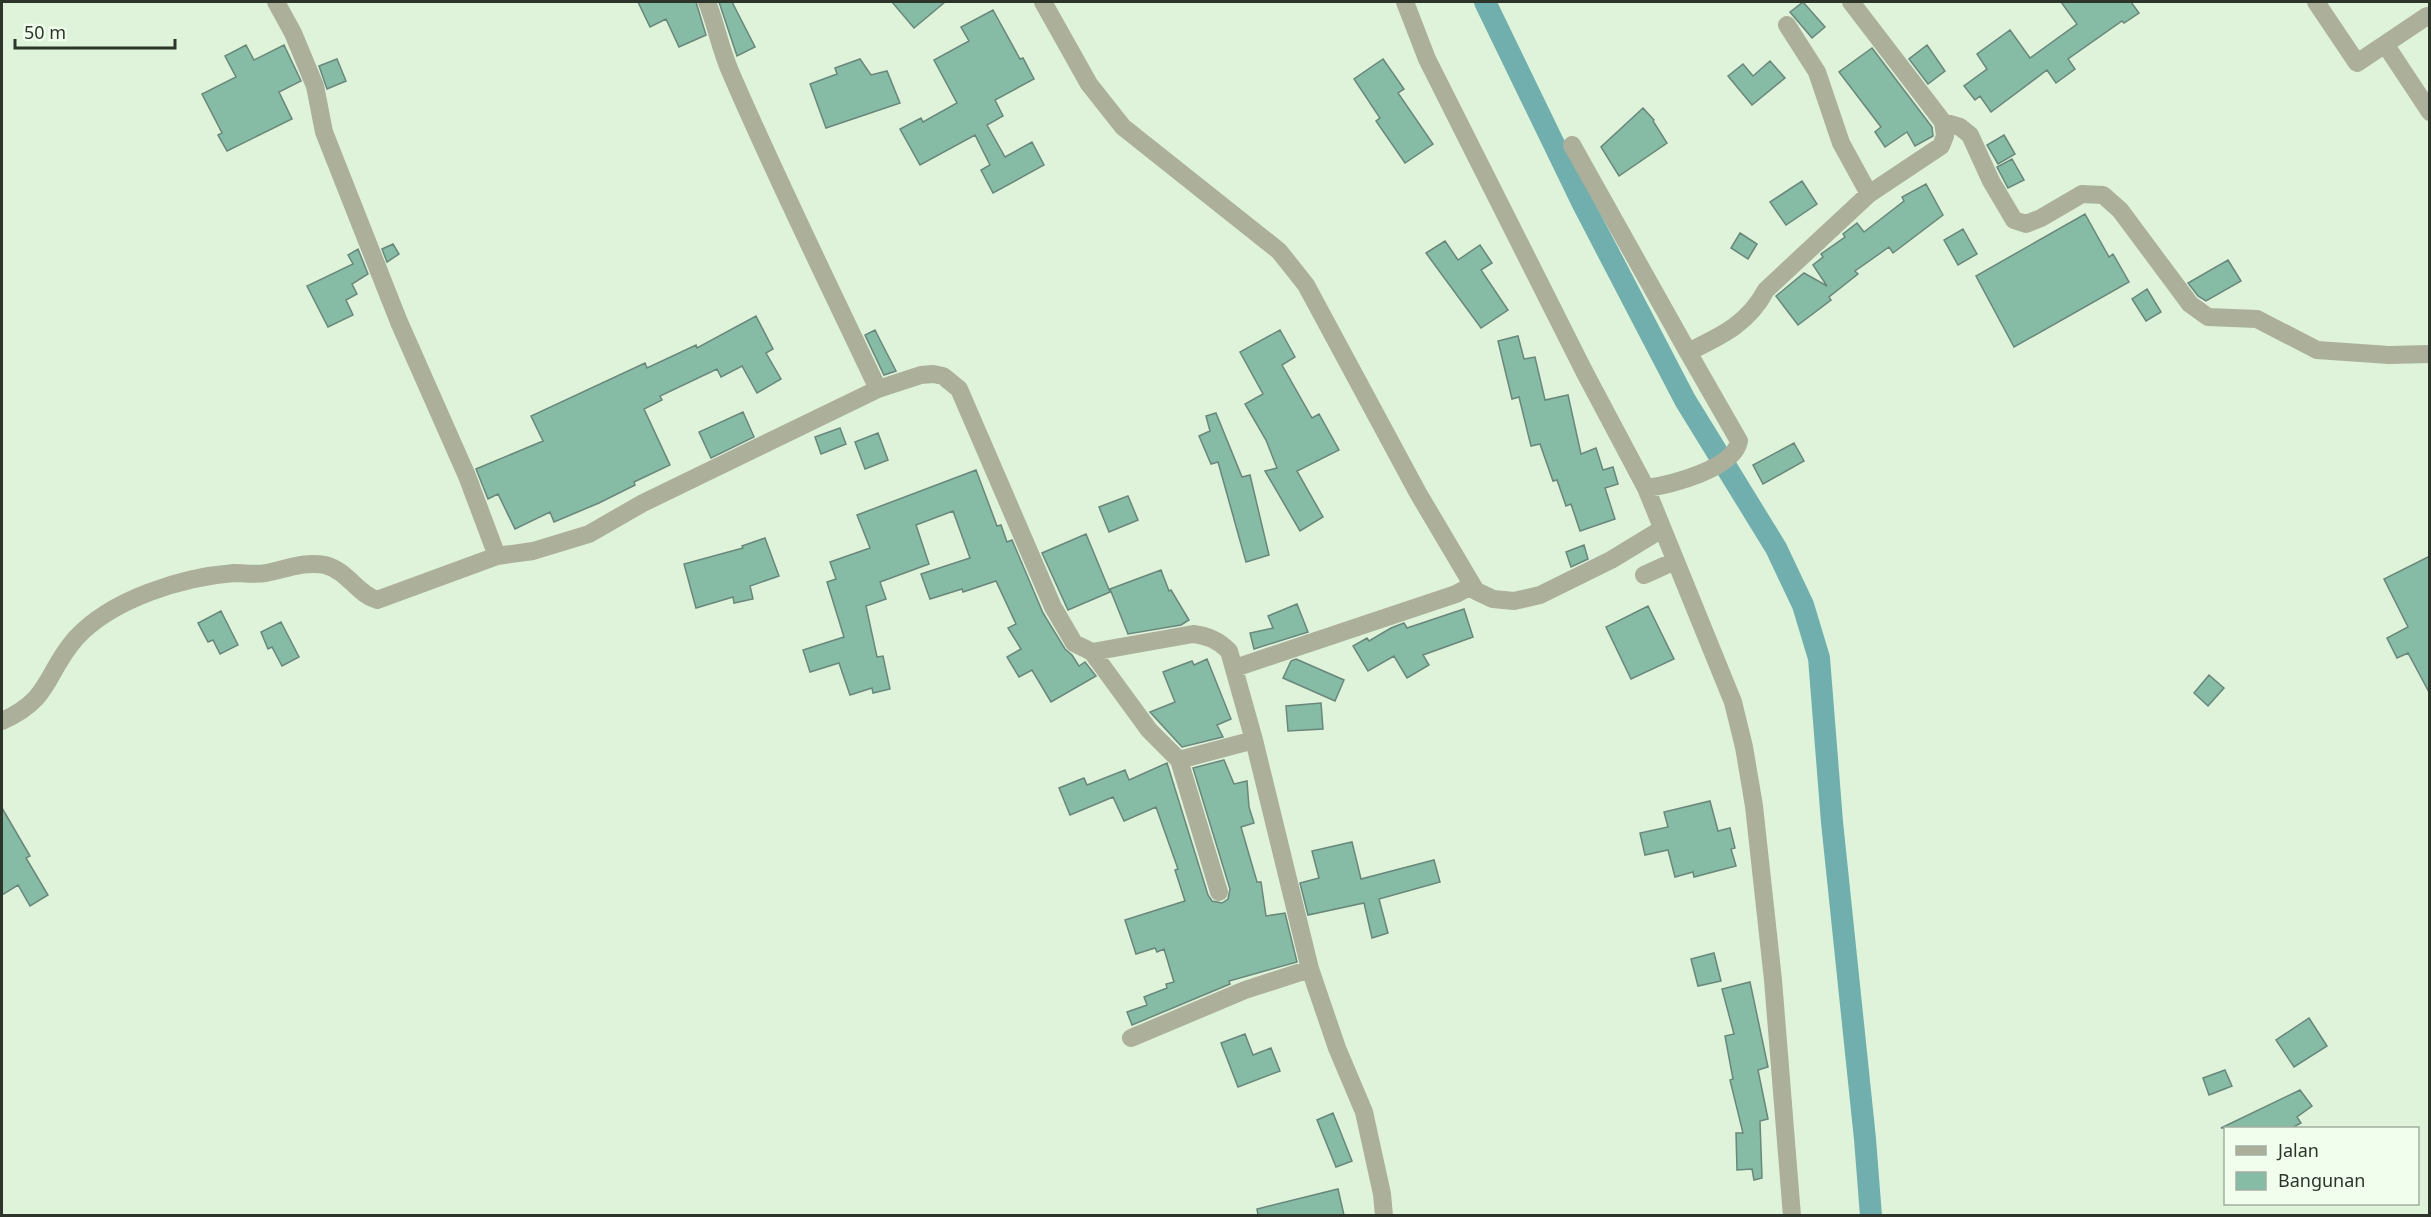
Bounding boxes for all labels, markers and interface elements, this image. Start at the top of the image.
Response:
scale bar [15,12,176,50]
text: 50 m [24,20,66,44]
legend [2224,1127,2419,1205]
text: Jalan [2276,1138,2319,1162]
text: Bangunan [2278,1168,2365,1192]

